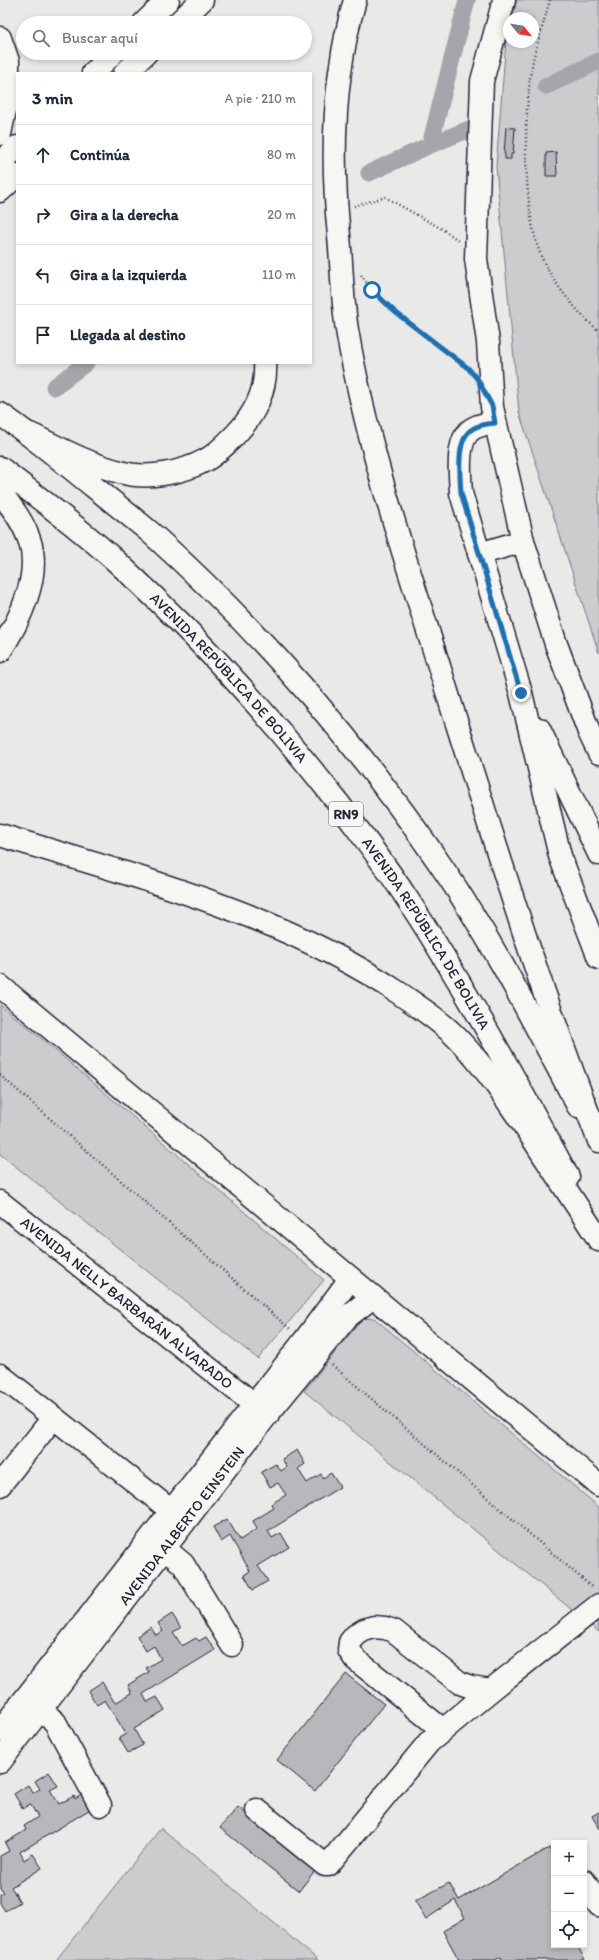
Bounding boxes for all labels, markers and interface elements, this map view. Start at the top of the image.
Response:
north arrow [503,12,539,48]
search box [16,16,312,60]
icon: search [30,27,52,49]
text: Buscar aquí [62,29,138,47]
text: 3 min [32,88,73,108]
text: A pie · 210 m [225,91,296,106]
icon: ahead [32,144,54,166]
text: Continúa [70,146,130,164]
text: 80 m [267,147,296,162]
icon: right [32,204,54,226]
text: Gira a la derecha [70,206,179,224]
text: 20 m [267,207,296,222]
icon: left [32,264,54,286]
text: Gira a la izquierda [70,266,187,284]
text: 110 m [262,267,296,282]
route start [363,281,381,299]
icon: arrive [32,324,54,346]
text: Llegada al destino [70,326,186,344]
street label: AVENIDA REPÚBLICA DE BOLIVIA [146,589,311,767]
route end [512,684,530,702]
road number: RN9 [329,802,363,826]
street label: AVENIDA REPÚBLICA DE BOLIVIA [358,834,494,1033]
street label: AVENIDA NELLY BARBARÁN ALVARADO [17,1213,236,1393]
street label: AVENIDA ALBERTO EINSTEIN [115,1443,248,1609]
map controls [551,1840,587,1948]
button: + [551,1840,587,1876]
button: − [551,1876,587,1912]
button: locate [551,1912,587,1948]

